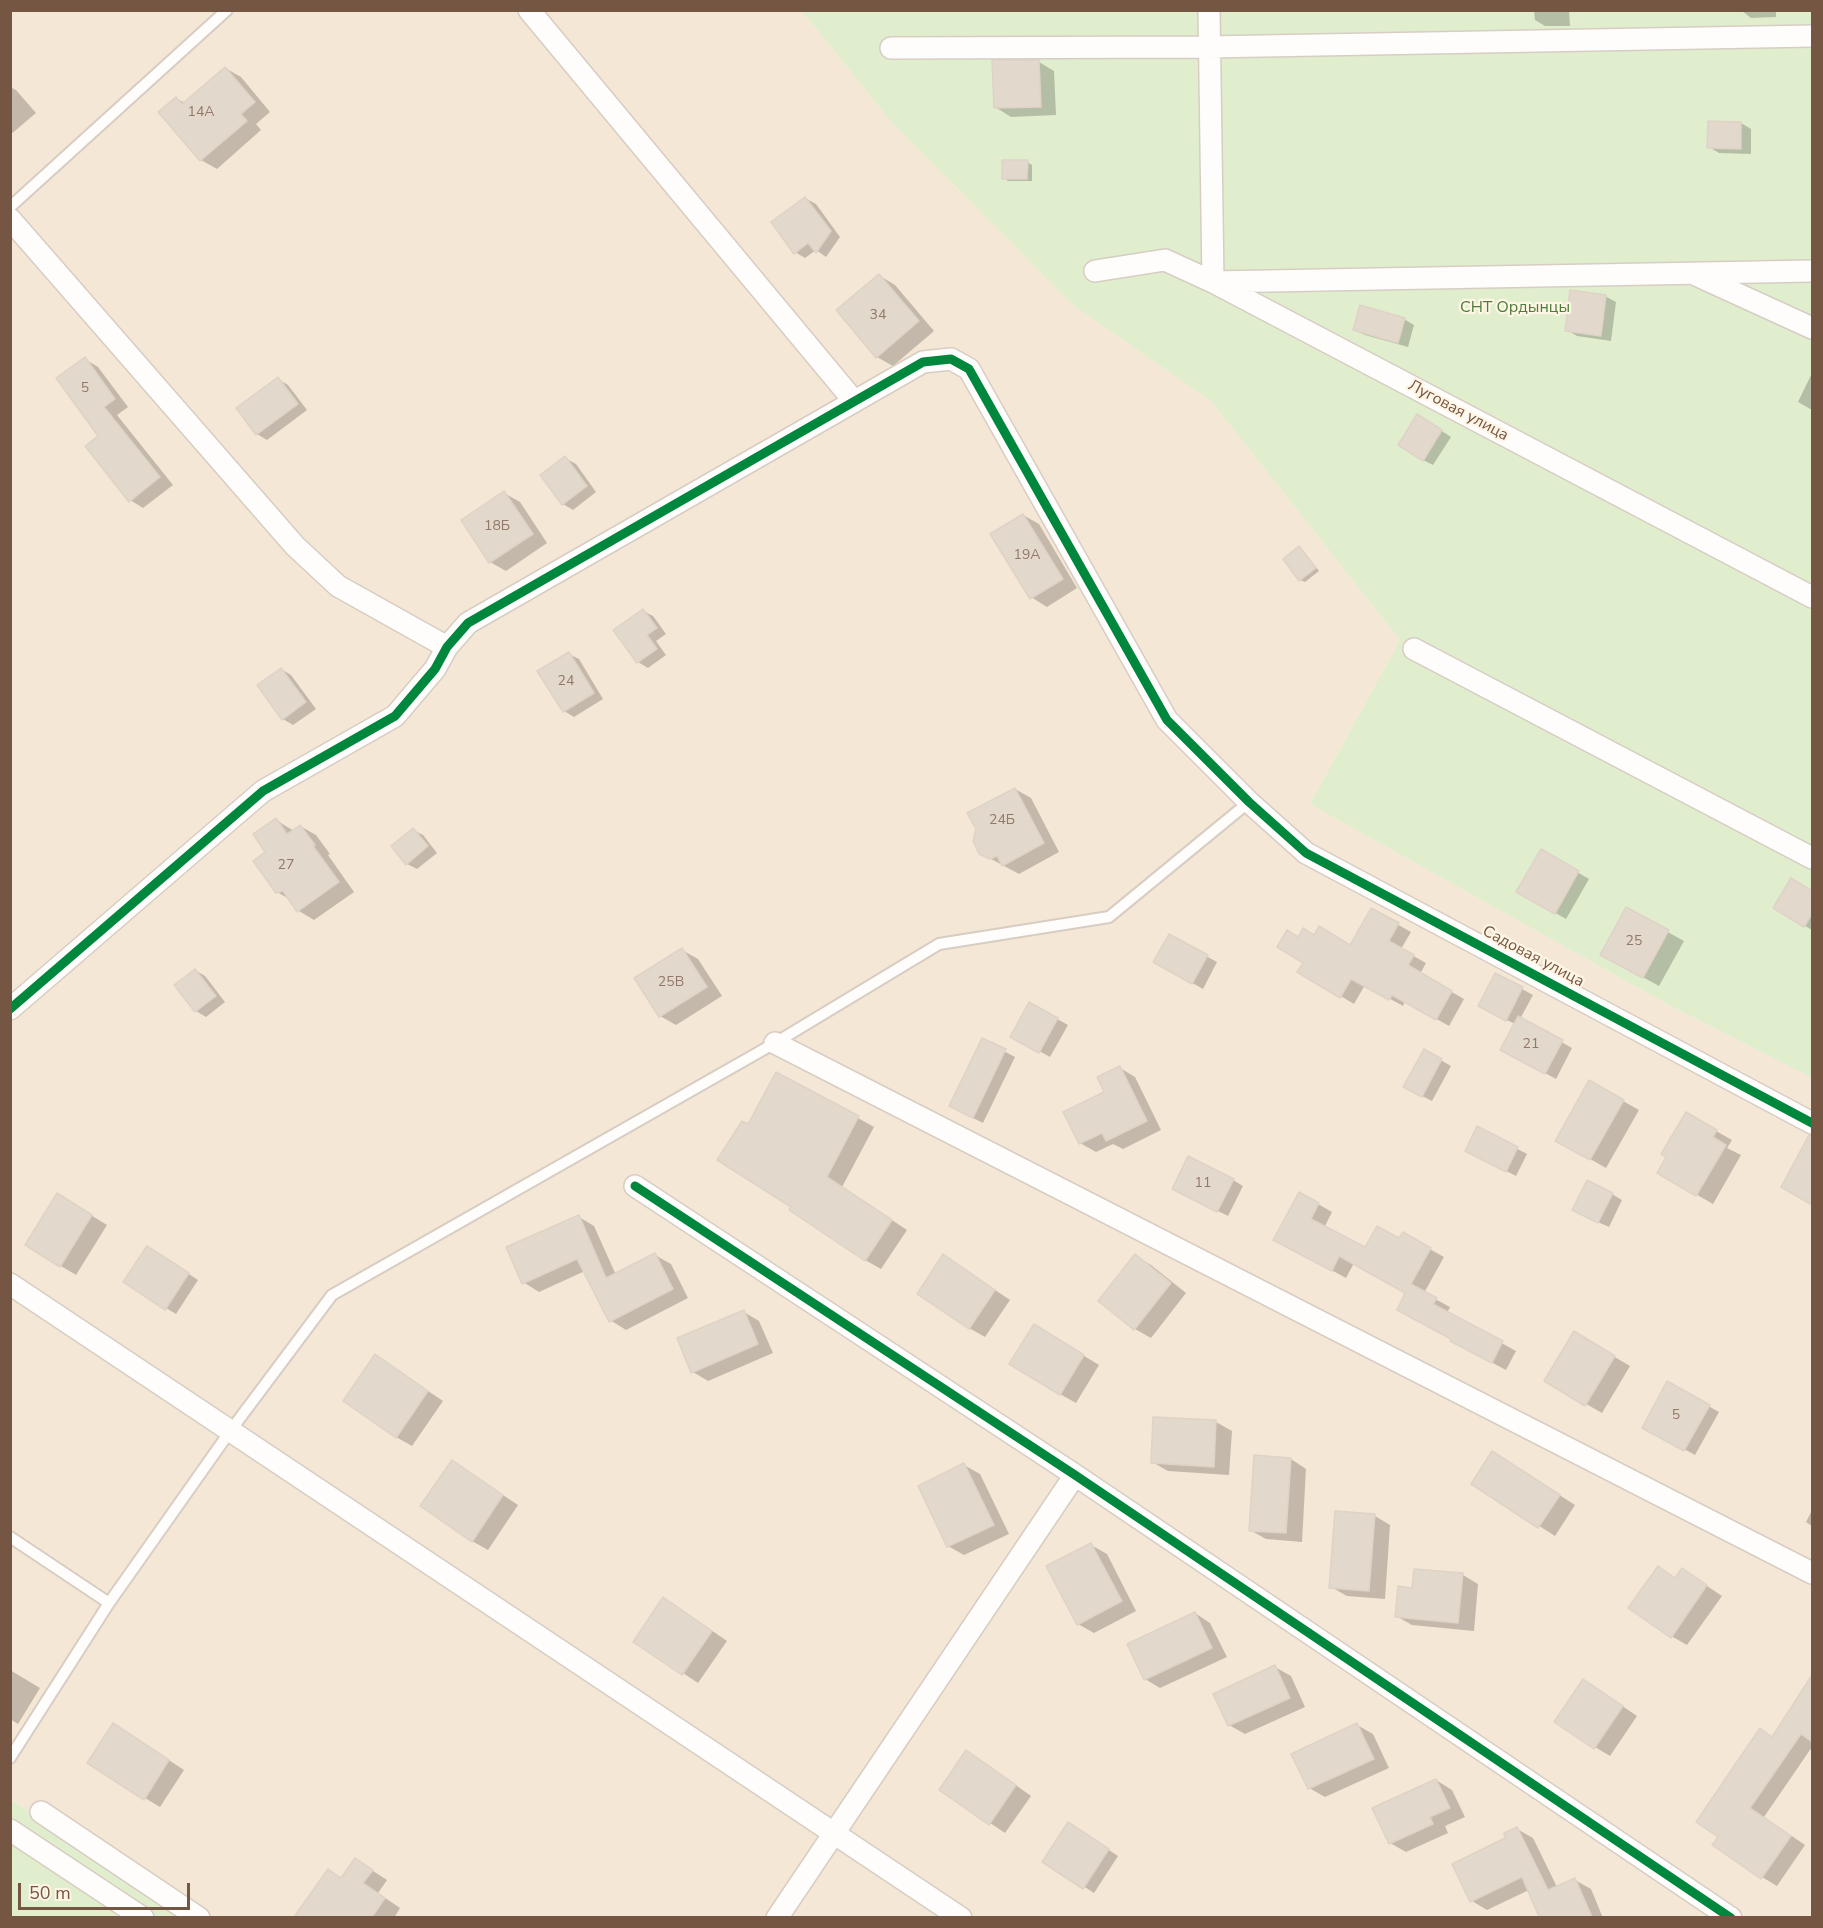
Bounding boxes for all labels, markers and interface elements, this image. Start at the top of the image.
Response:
house number: 14А [187,105,215,121]
park label: СНТ Ордынцы [1460,298,1570,318]
house number: 34 [870,308,886,324]
street label: Луговая улица [1404,376,1512,446]
house number: 5 [81,381,89,397]
house number: 18Б [484,519,510,535]
house number: 19А [1013,548,1041,564]
house number: 24 [558,674,574,690]
house number: 24Б [989,813,1015,829]
house number: 27 [278,858,294,874]
street label: Садовая улица [1479,922,1587,992]
house number: 25 [1626,934,1642,950]
house number: 25В [658,975,684,991]
house number: 21 [1523,1037,1539,1053]
house number: 11 [1195,1176,1211,1192]
house number: 5 [1672,1408,1680,1424]
scale bar [21,1871,194,1909]
text: 50 m [29,1881,71,1905]

